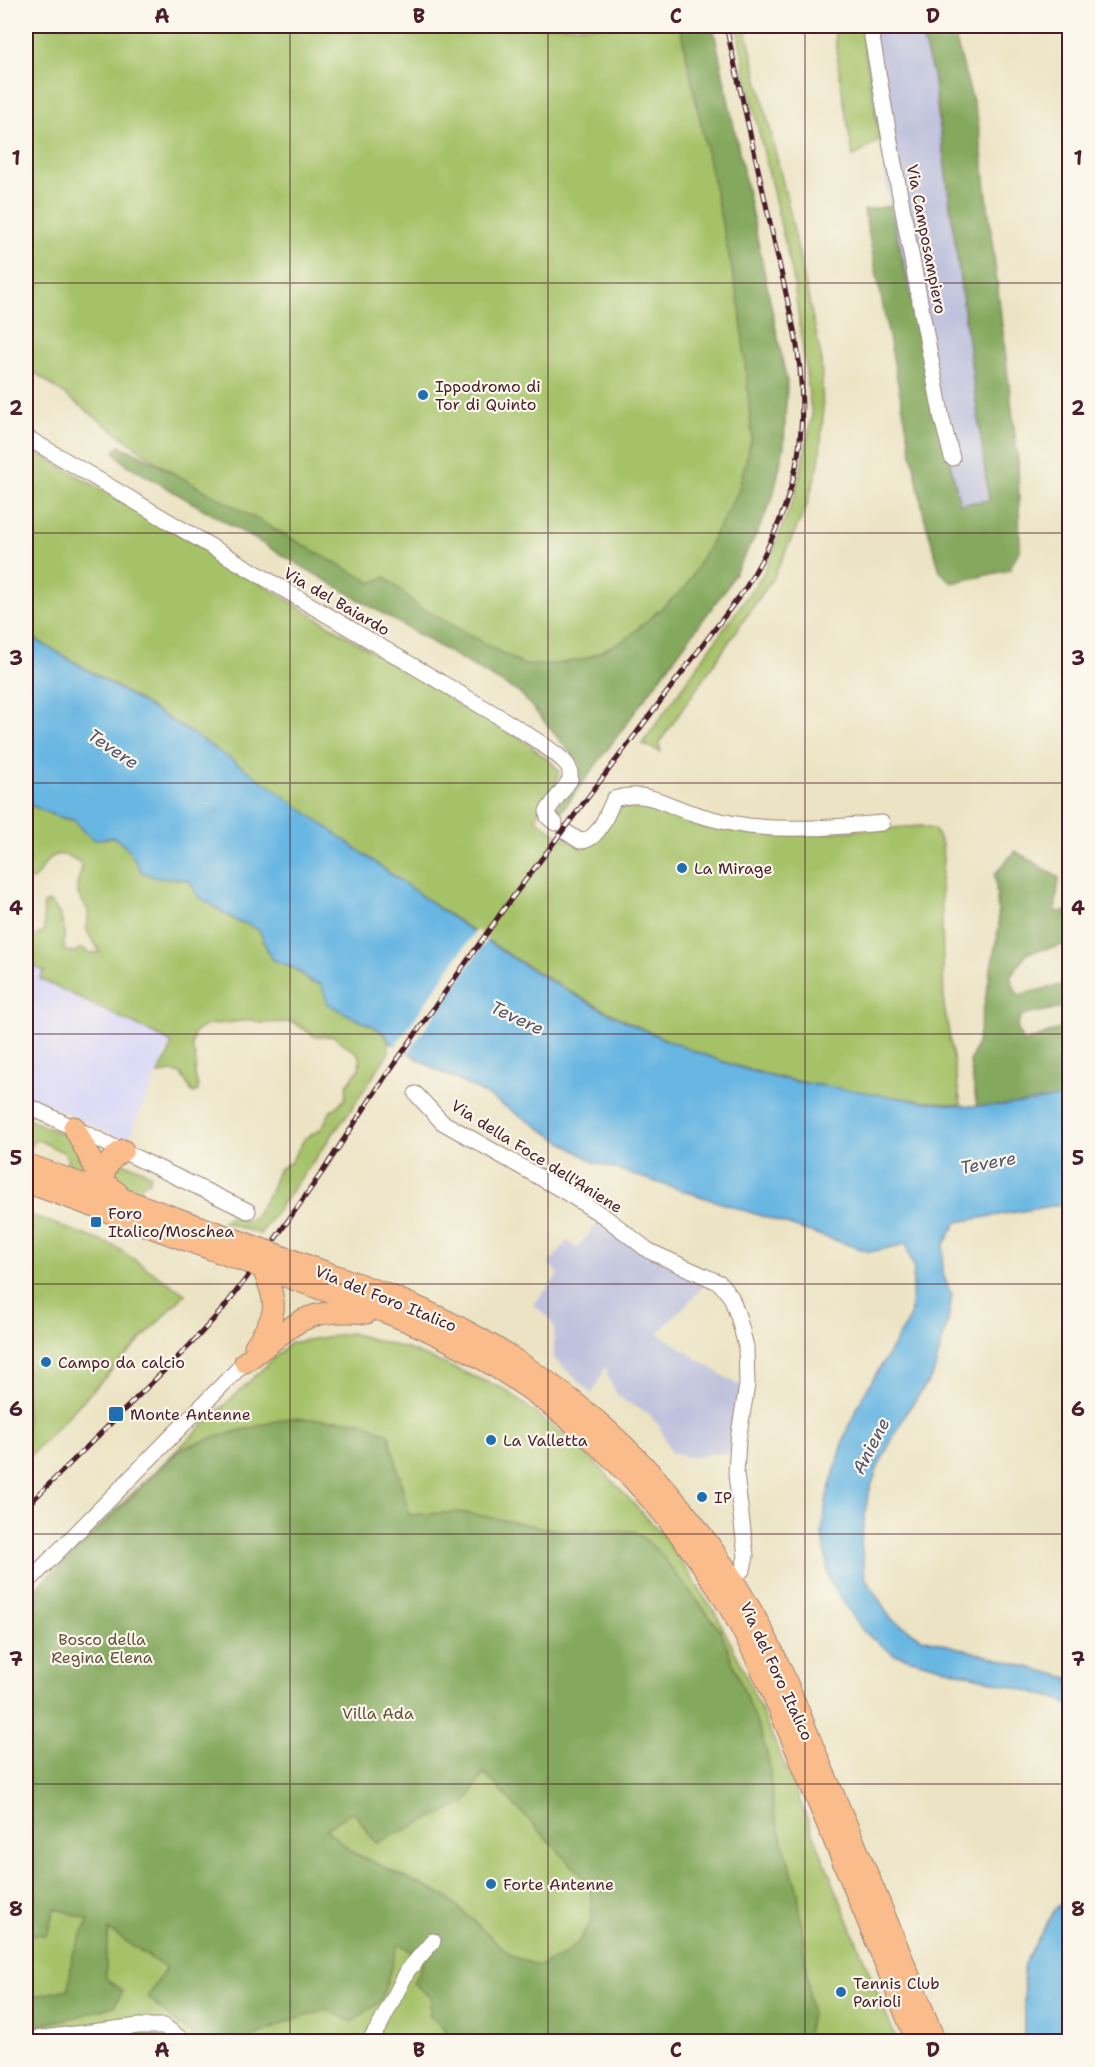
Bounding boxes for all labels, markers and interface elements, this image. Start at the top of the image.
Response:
text: A [154,3,170,29]
text: B [413,3,425,29]
text: C [670,3,682,29]
text: D [926,3,940,29]
text: 1 [11,145,21,171]
text: 1 [1073,145,1083,171]
street label: Via Camposampiero [902,162,951,316]
place label: Ippodromo di Tor di Quinto [435,376,541,415]
marker: Ippodromo di Tor di Quinto [416,388,430,402]
text: 2 [9,395,23,421]
text: 2 [1071,395,1085,421]
street label: Via del Baiardo [280,562,394,640]
text: 3 [9,645,23,671]
text: 3 [1071,645,1085,671]
water label: Tevere [83,723,143,775]
place label: La Mirage [694,858,773,879]
marker: La Mirage [675,861,689,875]
text: 4 [9,895,23,921]
text: 4 [1071,895,1085,921]
water label: Tevere [486,995,548,1041]
street label: Via della Foce dell'Aniene [447,1095,626,1218]
text: 5 [10,1145,22,1171]
text: 5 [1072,1145,1084,1171]
water label: Tevere [958,1146,1018,1180]
place label: Foro Italico/Moschea [108,1203,234,1242]
marker: Foro Italico/Moschea [89,1215,103,1229]
street label: Via del Foro Italico [312,1260,460,1336]
place label: Campo da calcio [58,1352,185,1373]
marker: Campo da calcio [39,1355,53,1369]
text: 6 [9,1396,23,1422]
text: 6 [1071,1396,1085,1422]
place label: Monte Antenne [130,1404,251,1425]
marker: Monte Antenne [107,1405,125,1423]
water label: Aniene [847,1414,895,1478]
place label: La Valletta [503,1430,588,1451]
marker: La Valletta [484,1433,498,1447]
place label: IP [714,1487,732,1508]
marker: IP [695,1490,709,1504]
street label: Via del Foro Italico [735,1598,818,1744]
park label: Bosco della Regina Elena [51,1629,153,1668]
text: 7 [9,1646,23,1672]
text: 7 [1071,1646,1085,1672]
park label: Villa Ada [342,1703,414,1724]
place label: Forte Antenne [503,1874,614,1895]
marker: Forte Antenne [484,1877,498,1891]
text: 8 [9,1896,23,1922]
text: 8 [1071,1896,1085,1922]
place label: Tennis Club Parioli [853,1973,940,2012]
marker: Tennis Club Parioli [834,1985,848,1999]
text: A [154,2037,170,2063]
text: B [413,2037,425,2063]
text: C [670,2037,682,2063]
text: D [926,2037,940,2063]

